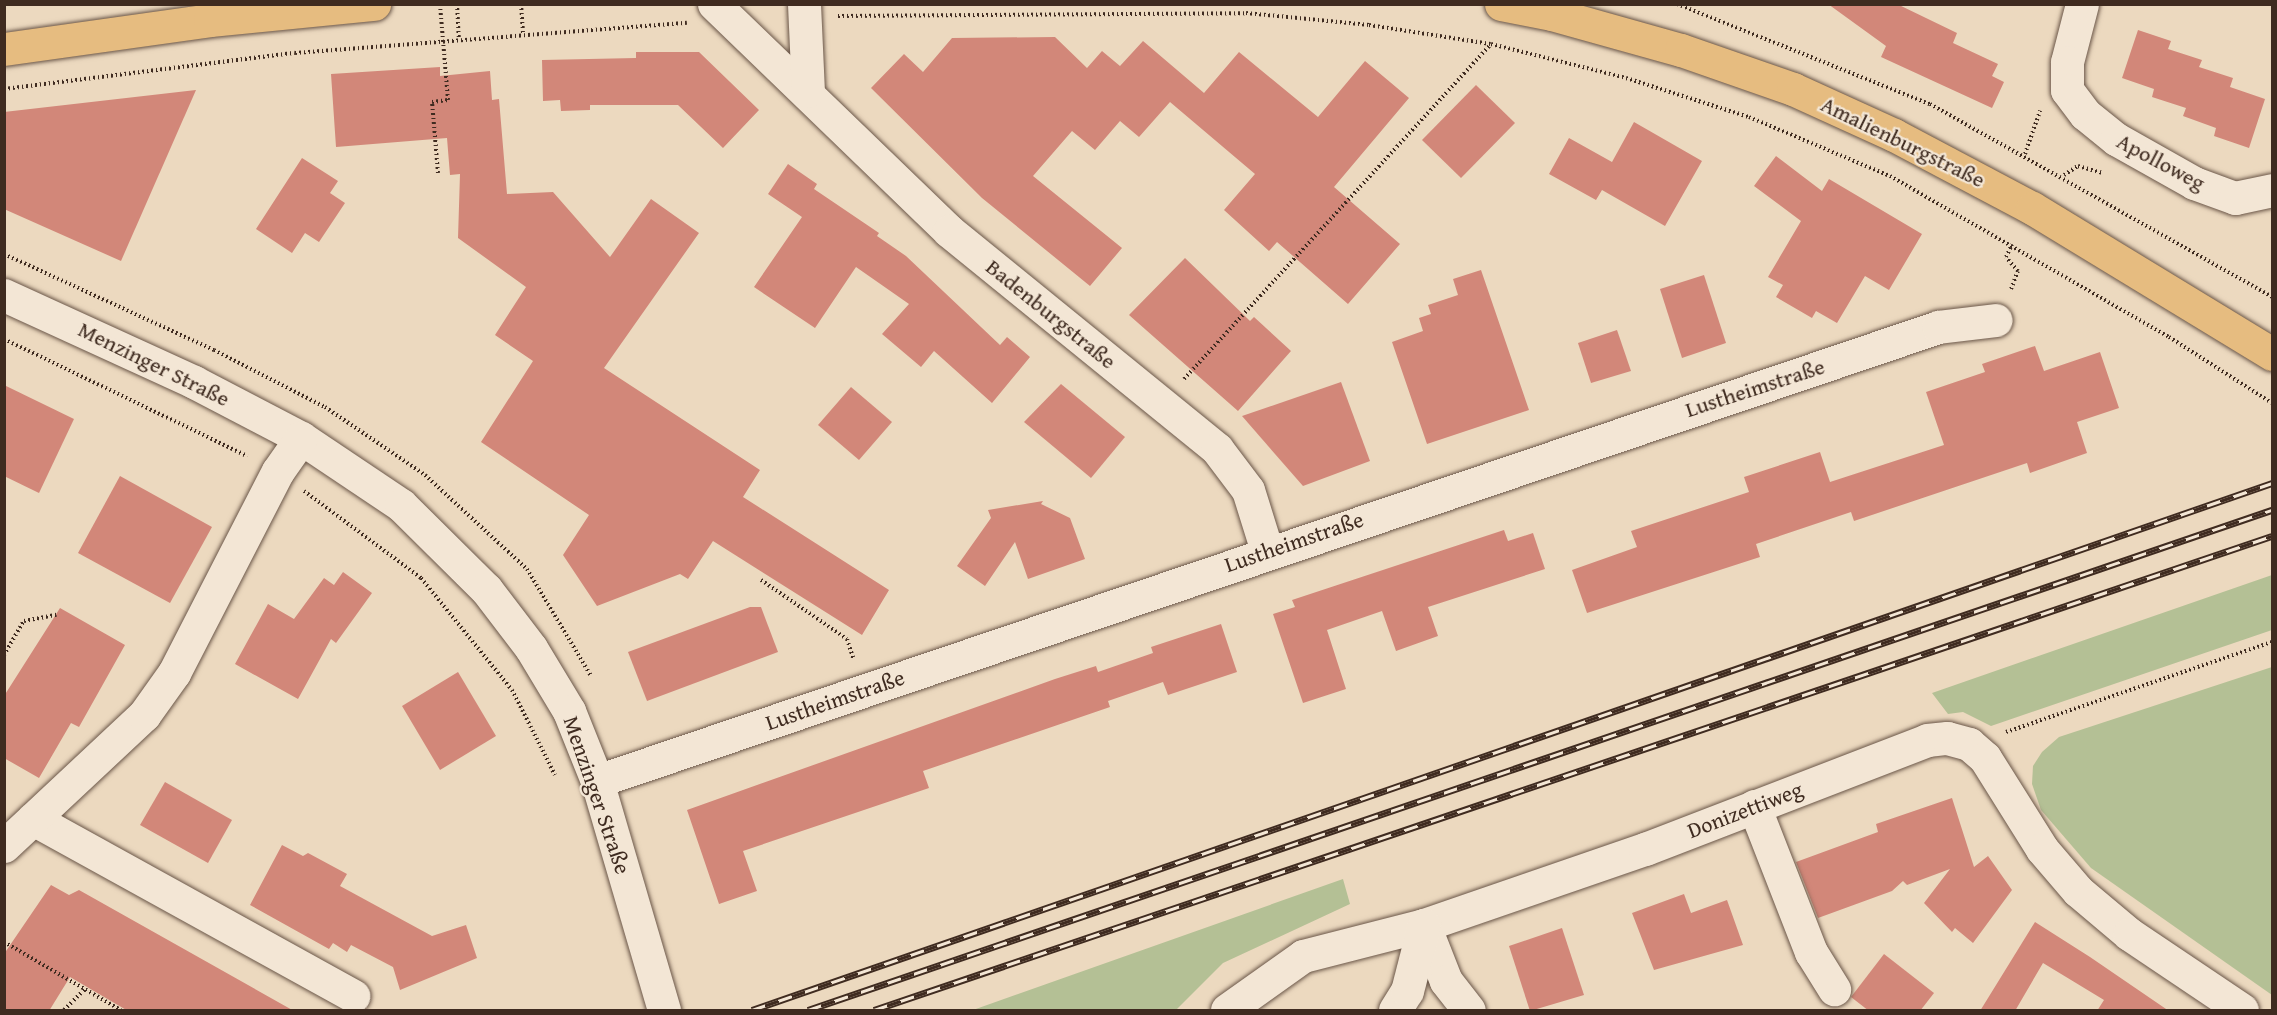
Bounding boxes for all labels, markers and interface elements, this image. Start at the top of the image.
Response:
street label: Amalienburgstraße [1817,91,1989,193]
street label: Apolloweg [2112,128,2210,196]
street label: Badenburgstraße [981,254,1121,374]
street label: Menzinger Straße [74,316,234,412]
street label: Lustheimstraße [1682,353,1828,423]
street label: Lustheimstraße [1221,506,1367,578]
street label: Lustheimstraße [762,664,908,736]
street label: Menzinger Straße [558,713,636,877]
street label: Donizettiweg [1684,776,1806,844]

